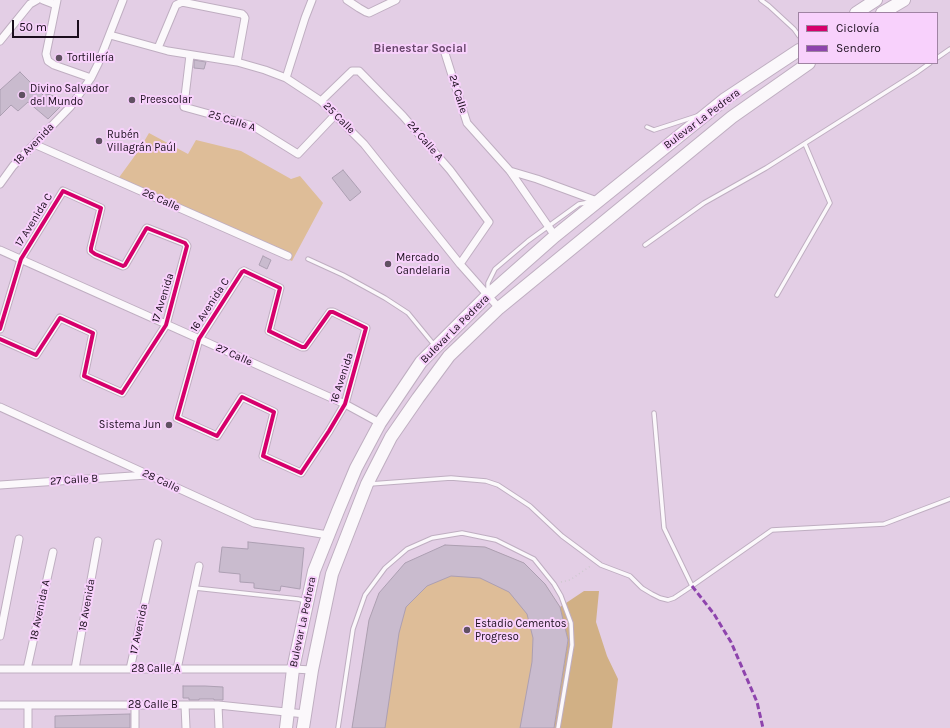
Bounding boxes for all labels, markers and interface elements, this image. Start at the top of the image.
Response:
scale bar [14,12,81,38]
legend [798,12,938,64]
text: 50 m [19,20,47,34]
text: Ciclovía [836,21,879,35]
text: Sendero [836,41,881,55]
district label: Bienestar Social [373,42,467,56]
place label: Tortillería [67,51,114,65]
marker: Tortillería [54,53,64,63]
street label: 24 Calle [446,73,470,115]
place label: Divino Salvador del Mundo [30,82,108,108]
street label: Bulevar La Pedrera [661,86,743,152]
marker: Divino Salvador del Mundo [17,90,27,100]
place label: Preescolar [140,93,192,107]
marker: Preescolar [127,95,137,105]
street label: 25 Calle [320,99,358,137]
street label: 25 Calle A [207,108,257,134]
street label: 24 Calle A [404,118,446,164]
street label: 18 Avenida [11,120,57,168]
place label: Rubén Villagrán Paúl [107,128,176,154]
marker: Rubén Villagrán Paúl [94,136,104,146]
street label: 26 Calle [140,186,182,214]
street label: 17 Avenida C [12,191,56,249]
place label: Mercado Candelaria [396,251,450,277]
marker: Mercado Candelaria [383,259,393,269]
street label: 17 Avenida [149,272,177,324]
street label: 16 Avenida C [188,276,232,334]
street label: Bulevar La Pedrera [418,292,492,366]
street label: 27 Calle [214,341,254,369]
street label: 16 Avenida [328,351,356,405]
place label: Sistema Jun [99,418,161,432]
marker: Sistema Jun [164,420,174,430]
street label: 28 Calle [140,466,182,496]
street label: 27 Calle B [49,472,99,488]
street label: Bulevar La Pedrera [287,576,319,668]
street label: 18 Avenida A [27,578,53,642]
street label: 18 Avenida [76,578,98,632]
street label: 17 Avenida [127,603,151,655]
place label: Estadio Cementos Progreso [475,617,566,643]
marker: Estadio Cementos Progreso [462,625,472,635]
street label: 28 Calle A [131,662,181,676]
street label: 28 Calle B [128,698,178,712]

